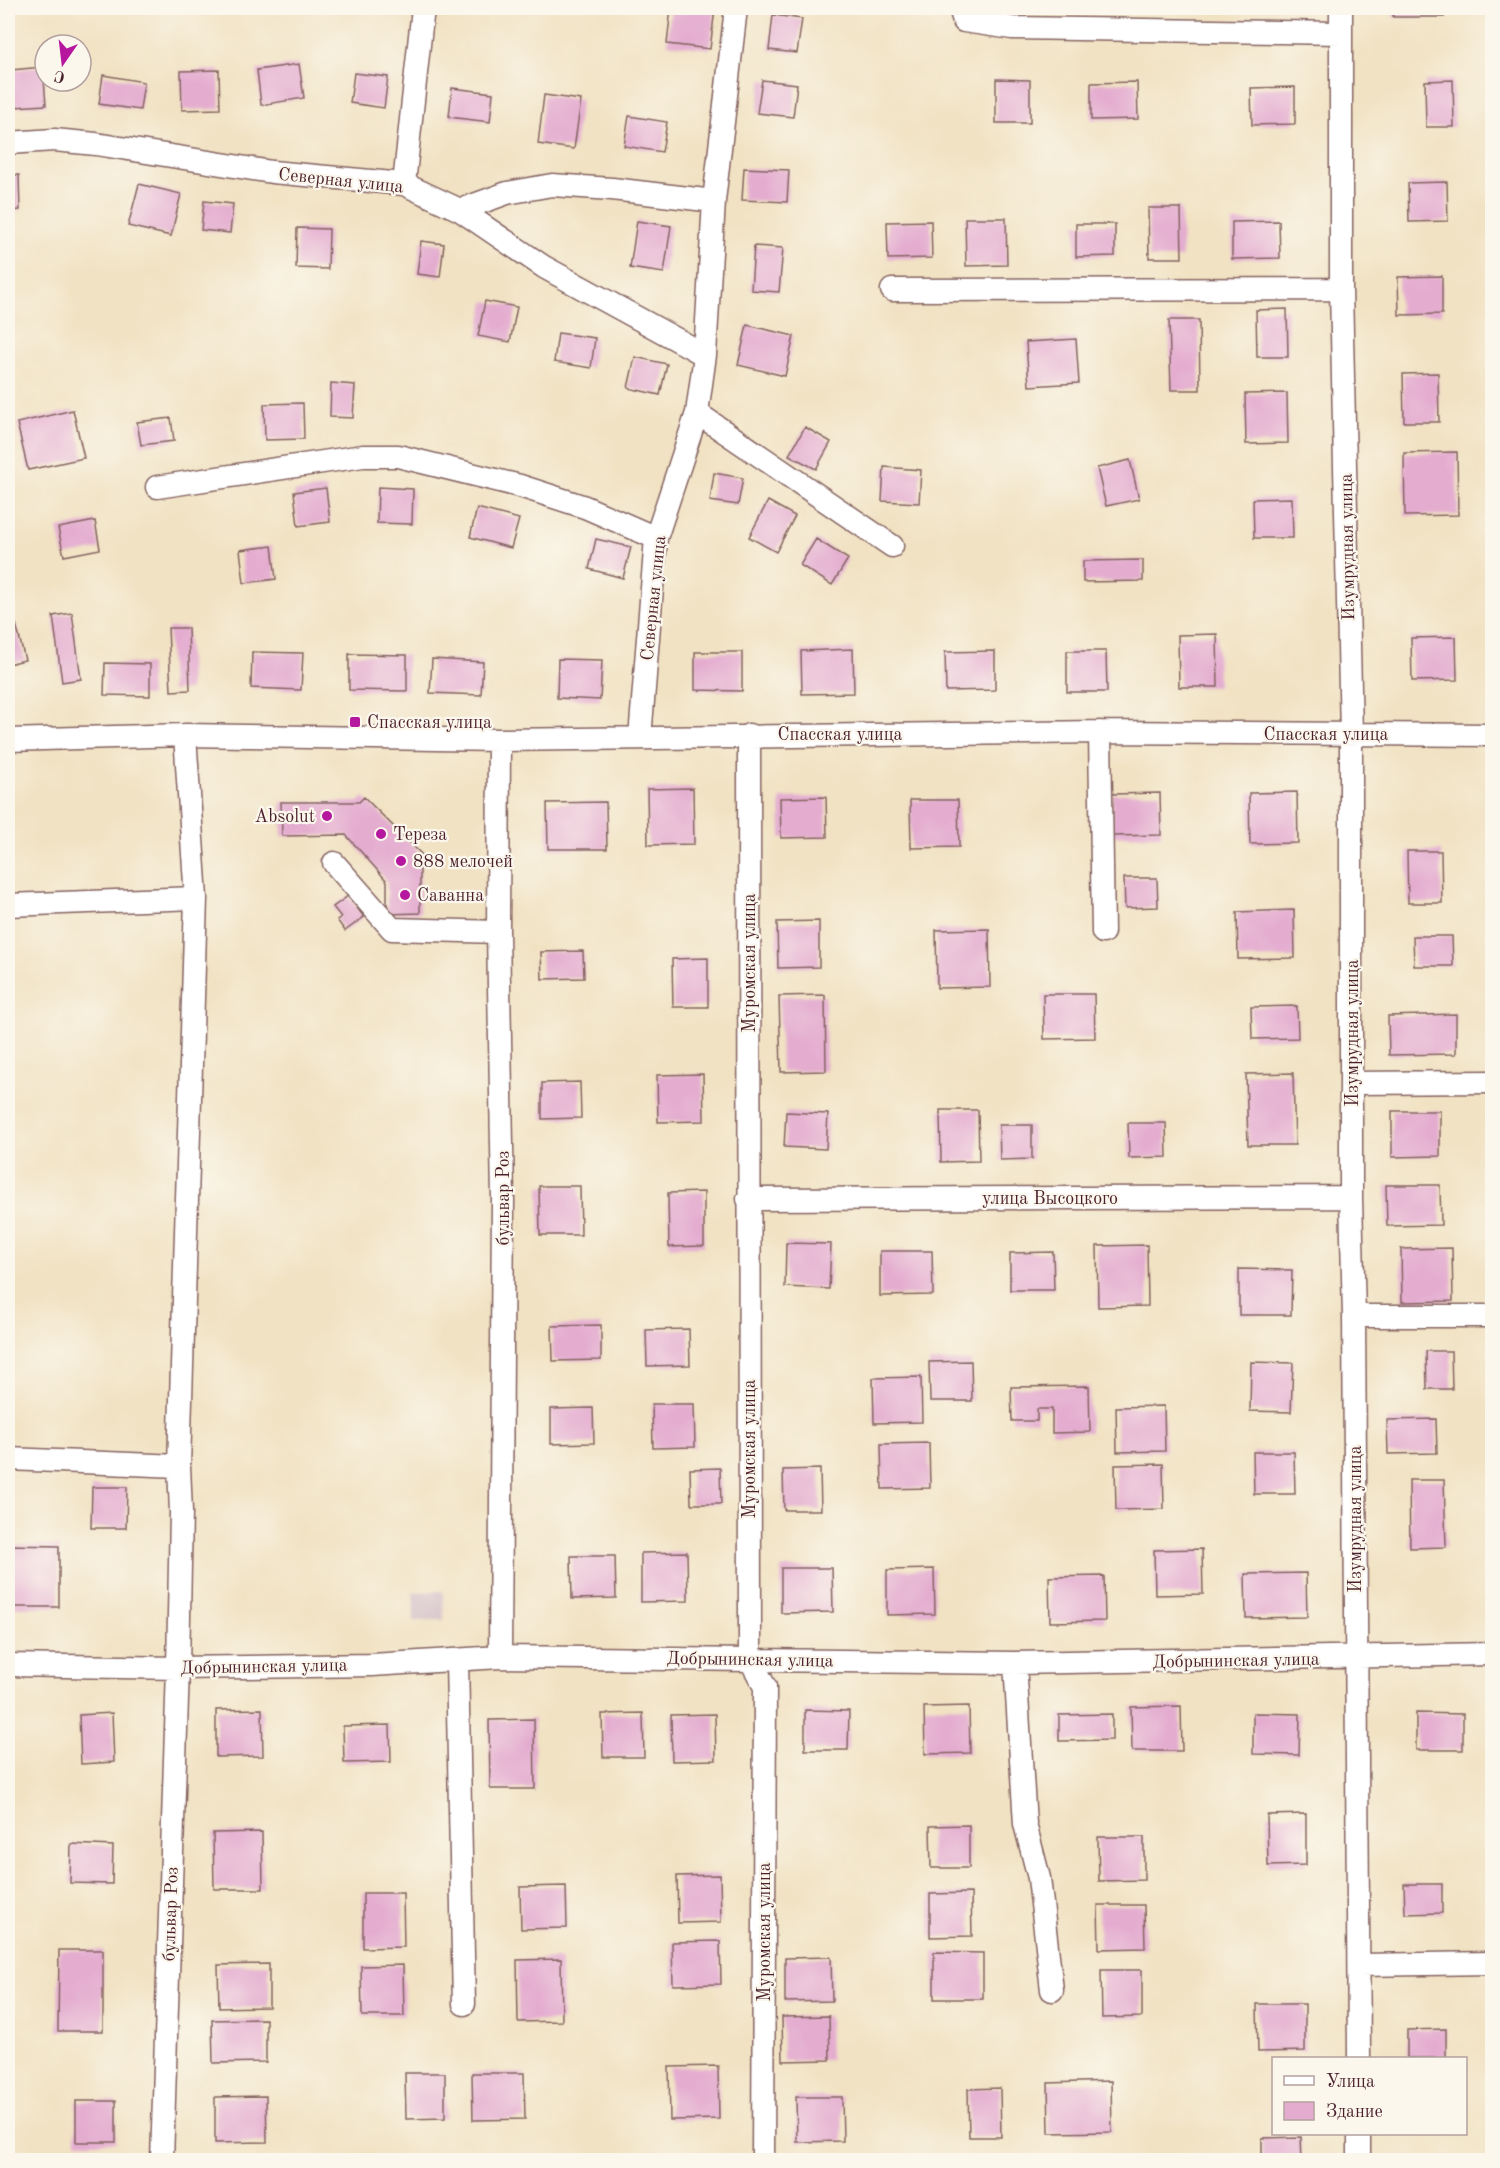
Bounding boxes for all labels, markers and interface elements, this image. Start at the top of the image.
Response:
north arrow [33,33,93,93]
text: С [53,67,67,85]
street label: Северная улица [277,165,404,197]
street label: Изумрудная улица [1338,473,1358,621]
street label: Северная улица [638,535,670,662]
place label: Спасская улица [367,714,492,732]
marker: Спасская улица [348,715,362,729]
street label: Спасская улица [778,726,903,744]
street label: Спасская улица [1264,726,1389,744]
place label: Absolut [255,808,315,826]
marker: Absolut [320,809,334,823]
place label: Тереза [393,826,447,844]
marker: Тереза [374,827,388,841]
place label: 888 мелочей [413,853,513,871]
marker: 888 мелочей [394,854,408,868]
place label: Саванна [417,887,484,905]
marker: Саванна [398,888,412,902]
street label: Муромская улица [741,893,759,1033]
street label: Изумрудная улица [1344,959,1362,1107]
street label: бульвар Роз [495,1150,513,1245]
street label: улица Высоцкого [982,1190,1118,1208]
street label: Муромская улица [741,1379,759,1519]
street label: Изумрудная улица [1347,1445,1365,1593]
street label: Добрынинская улица [666,1650,834,1670]
street label: Добрынинская улица [1152,1651,1320,1671]
street label: Добрынинская улица [180,1657,348,1677]
street label: Муромская улица [756,1862,774,2002]
street label: бульвар Роз [160,1866,182,1962]
legend [1272,2057,1467,2135]
text: Улица [1326,2073,1375,2091]
text: Здание [1326,2103,1383,2121]

